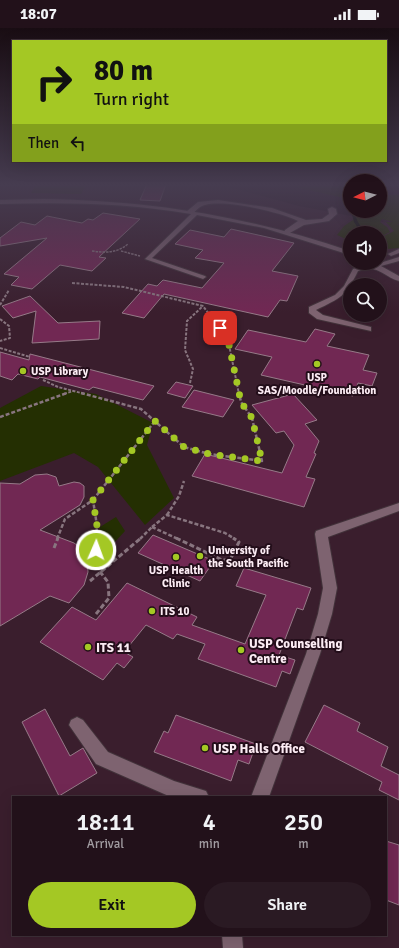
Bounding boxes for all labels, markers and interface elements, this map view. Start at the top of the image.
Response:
text: 18:07 [20,5,57,23]
text: 80 m [94,54,153,88]
icon: right [28,56,80,108]
text: Turn right [94,88,169,110]
icon: left [67,132,89,154]
text: Then [28,134,59,152]
north arrow [343,174,387,218]
map controls [343,174,387,322]
button: sound [343,226,387,270]
button: search [343,278,387,322]
pin [203,311,237,345]
icon: arrive [209,317,231,339]
marker: USP SAS/Moodle/Foundation [312,359,322,369]
place label: USP Library [31,365,89,378]
marker: USP Library [18,366,28,376]
place label: USP SAS/Moodle/Foundation [258,371,376,397]
position arrow [75,529,117,571]
place label: University of the South Pacific [207,544,289,570]
marker: University of the South Pacific [195,551,205,561]
marker: USP Health Clinic [171,552,181,562]
place label: USP Health Clinic [149,564,203,590]
place label: ITS 10 [160,605,190,618]
marker: ITS 10 [147,606,157,616]
place label: USP Counselling Centre [249,636,342,667]
place label: ITS 11 [96,640,131,656]
marker: ITS 11 [83,642,93,652]
marker: USP Counselling Centre [236,645,246,655]
place label: USP Halls Office [213,741,305,757]
marker: USP Halls Office [200,743,210,753]
text: 18:11 [76,807,135,837]
text: 4 [203,807,216,837]
text: 250 [284,807,323,837]
text: Arrival [87,836,124,852]
text: min [199,836,220,852]
text: m [298,836,309,852]
button: Exit [28,882,196,928]
button: Share [204,882,371,928]

